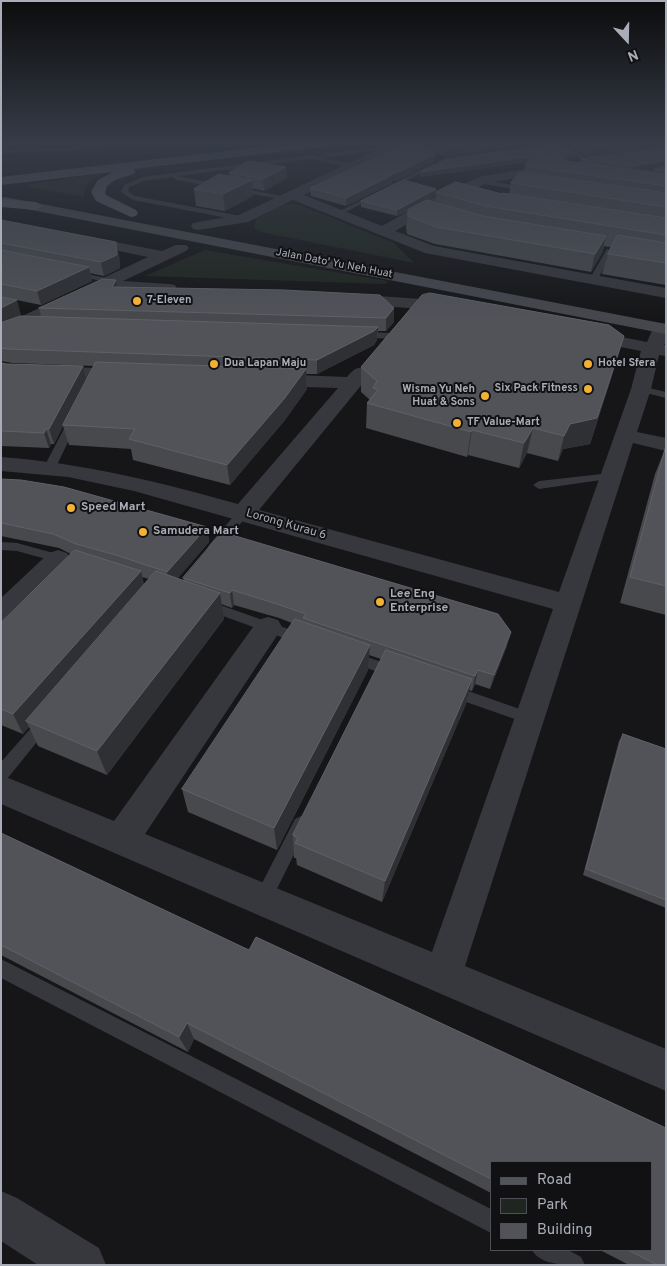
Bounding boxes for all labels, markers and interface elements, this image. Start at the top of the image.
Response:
north arrow [602,15,652,65]
text: N [625,45,640,64]
street label: Jalan Dato' Yu Neh Huat [274,246,394,282]
place label: 7-Eleven [147,294,191,308]
marker: 7-Eleven [131,295,143,307]
place label: Dua Lapan Maju [224,357,306,371]
place label: Hotel Sfera [598,357,655,371]
marker: Dua Lapan Maju [208,358,220,370]
marker: Hotel Sfera [582,358,594,370]
place label: Six Pack Fitness [494,382,578,396]
place label: Wisma Yu Neh Huat & Sons [402,383,475,409]
marker: Six Pack Fitness [582,383,594,395]
marker: Wisma Yu Neh Huat & Sons [479,390,491,402]
place label: TF Value-Mart [467,416,540,430]
marker: TF Value-Mart [451,417,463,429]
place label: Speed Mart [81,501,145,515]
marker: Speed Mart [65,502,77,514]
street label: Lorong Kurau 6 [244,507,328,543]
place label: Samudera Mart [153,525,239,539]
marker: Samudera Mart [137,526,149,538]
place label: Lee Eng Enterprise [390,588,448,616]
marker: Lee Eng Enterprise [374,596,386,608]
legend [490,1161,652,1251]
text: Road [537,1171,572,1190]
text: Park [537,1196,568,1215]
text: Building [537,1221,592,1240]

